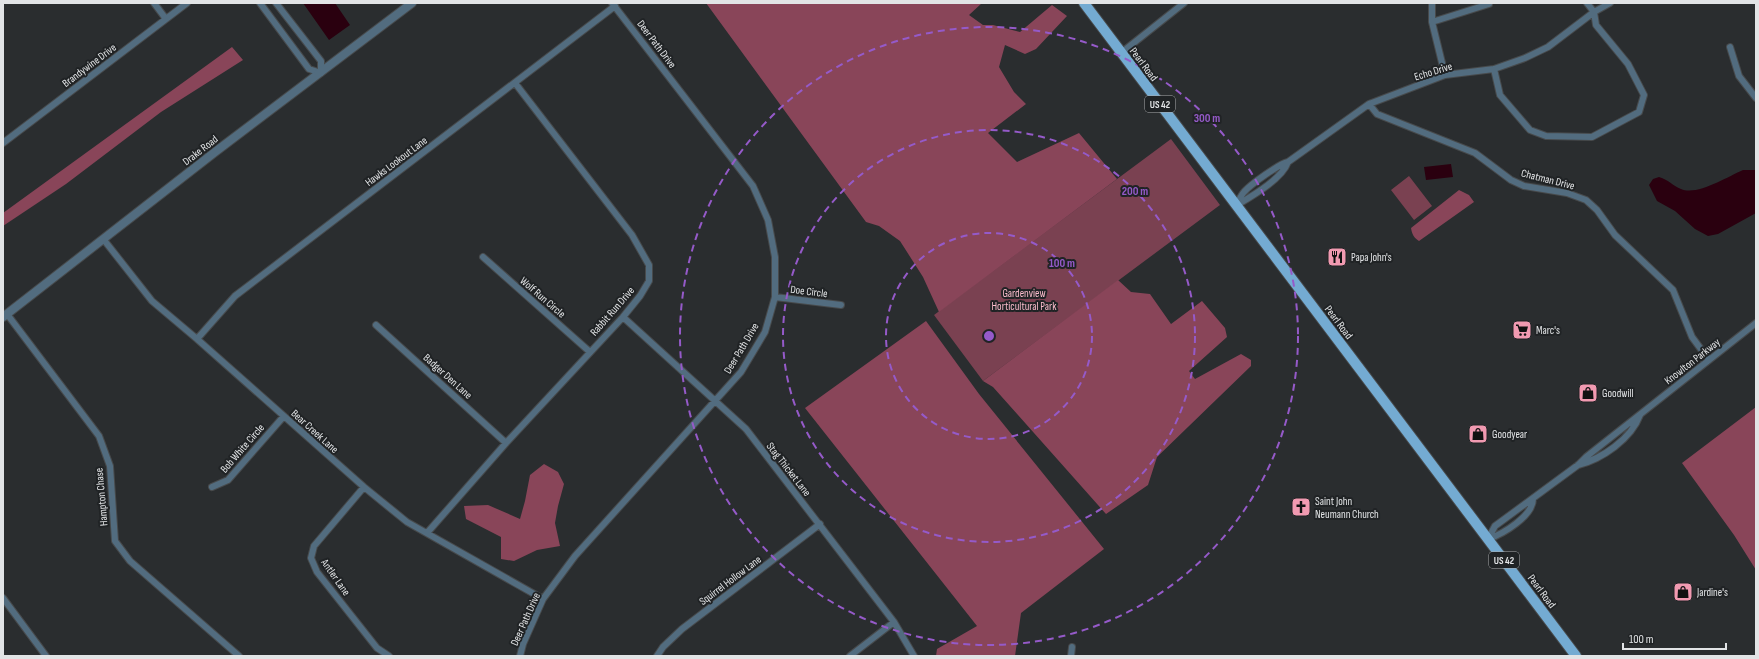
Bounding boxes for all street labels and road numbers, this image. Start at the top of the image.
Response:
street label: Deer Path Drive [634,18,679,71]
street label: Brandywine Drive [60,41,119,90]
street label: Pearl Road [1127,45,1161,84]
street label: Echo Drive [1413,60,1454,83]
road number: US 42 [1145,96,1175,112]
street label: Drake Road [180,132,221,168]
street label: Hawks Lookout Lane [363,134,430,189]
street label: Chatman Drive [1520,167,1576,192]
street label: Wolf Run Circle [517,274,568,321]
street label: Doe Circle [790,283,828,300]
street label: Rabbit Run Drive [588,284,637,339]
street label: Pearl Road [1322,303,1356,342]
street label: Deer Path Drive [721,321,762,376]
street label: Knowlton Parkway [1662,335,1723,387]
street label: Badger Den Lane [421,351,475,402]
street label: Bear Creek Lane [288,407,341,456]
street label: Bob White Circle [218,421,267,475]
street label: Stag Thicket Lane [764,440,814,499]
street label: Hampton Chase [92,467,111,527]
road number: US 42 [1489,552,1519,568]
street label: Squirrel Hollow Lane [697,553,764,608]
street label: Antler Lane [318,556,353,598]
street label: Pearl Road [1525,572,1559,611]
street label: Deer Path Drive [508,591,543,648]

